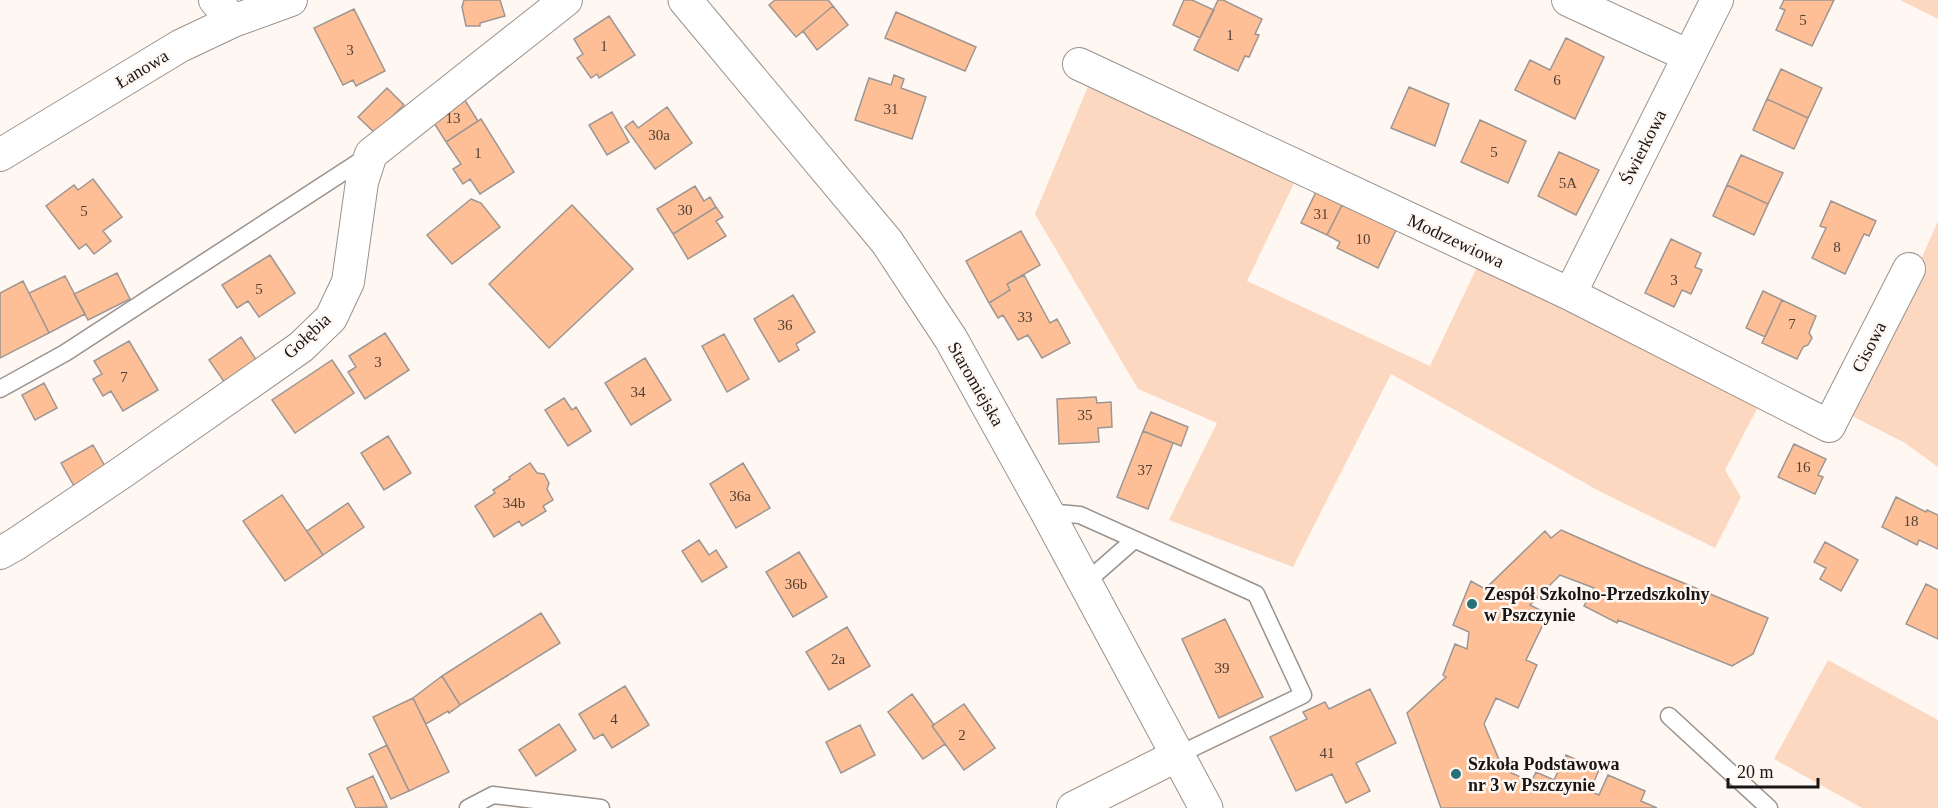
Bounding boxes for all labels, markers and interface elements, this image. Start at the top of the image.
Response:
house number: 5 [1799,12,1807,28]
house number: 1 [1226,27,1234,43]
house number: 1 [600,38,608,54]
house number: 3 [346,42,354,58]
street label: Łanowa [112,45,172,93]
house number: 6 [1553,72,1561,88]
house number: 31 [884,101,899,117]
street label: Świerkowa [1615,106,1670,188]
house number: 13 [446,110,461,126]
house number: 30a [648,127,670,143]
house number: 5 [1490,144,1498,160]
house number: 1 [474,145,482,161]
house number: 5A [1559,175,1577,191]
house number: 30 [678,202,693,218]
house number: 5 [80,203,88,219]
house number: 31 [1314,206,1329,222]
street label: Modrzewiowa [1405,210,1507,272]
house number: 10 [1356,231,1371,247]
house number: 8 [1833,239,1841,255]
house number: 3 [1670,272,1678,288]
house number: 5 [255,281,263,297]
street label: Gołębia [279,309,335,363]
house number: 33 [1018,309,1033,325]
house number: 7 [1788,316,1796,332]
house number: 36 [778,317,793,333]
street label: Cisowa [1848,318,1890,376]
street label: Staromiejska [944,338,1008,430]
house number: 3 [374,354,382,370]
house number: 7 [120,369,128,385]
house number: 34 [631,384,646,400]
house number: 35 [1078,407,1093,423]
house number: 16 [1796,459,1811,475]
house number: 37 [1138,462,1153,478]
house number: 36a [729,488,751,504]
house number: 34b [503,495,525,511]
house number: 18 [1904,513,1919,529]
house number: 36b [785,576,807,592]
place label: Zespół Szkolno-Przedszkolny w Pszczynie [1484,584,1710,625]
marker: Zespół Szkolno-Przedszkolny w Pszczynie [1465,597,1479,611]
house number: 2a [831,651,845,667]
house number: 39 [1215,660,1230,676]
house number: 4 [610,711,618,727]
house number: 2 [958,727,966,743]
house number: 41 [1320,745,1335,761]
scale bar [1728,751,1818,789]
place label: Szkoła Podstawowa nr 3 w Pszczynie [1468,754,1620,795]
text: 20 m [1737,762,1774,782]
marker: Szkoła Podstawowa nr 3 w Pszczynie [1449,767,1463,781]

